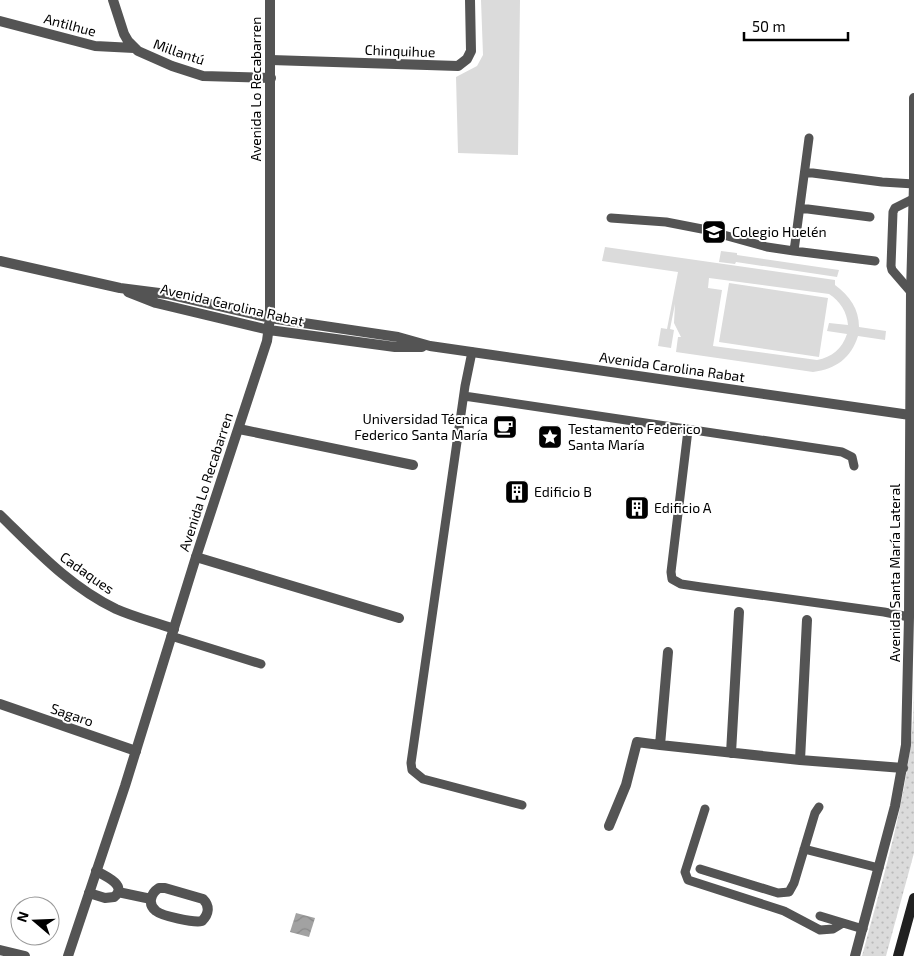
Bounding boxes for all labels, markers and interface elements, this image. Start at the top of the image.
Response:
street label: Antilhue [42,9,98,40]
scale bar [744,10,848,42]
street label: Avenida Lo Recabarren [247,17,264,161]
text: 50 m [752,17,786,35]
street label: Millantú [151,35,207,68]
street label: Chinquihue [364,41,436,60]
school or university icon: Colegio Huelén [701,219,727,245]
place label: Colegio Huelén [732,223,827,240]
street label: Avenida Carolina Rabat [159,280,305,329]
street label: Avenida Carolina Rabat [598,348,746,385]
street label: Avenida Lo Recabarren [175,410,236,553]
place label: Universidad Técnica Federico Santa María [354,410,488,443]
cafe icon: Universidad Técnica Federico Santa María [492,414,518,440]
place label: Testamento Federico Santa María [568,420,701,453]
place icon: Testamento Federico Santa María [537,424,563,450]
building icon: Edificio B [504,479,530,505]
place label: Edificio B [534,483,592,500]
street label: Avenida Santa María Lateral [886,483,903,662]
building icon: Edificio A [624,495,650,521]
place label: Edificio A [654,499,712,516]
street label: Cadaques [57,548,118,597]
street label: Sagaro [48,699,96,730]
north arrow [10,896,60,946]
text: N [13,909,32,924]

